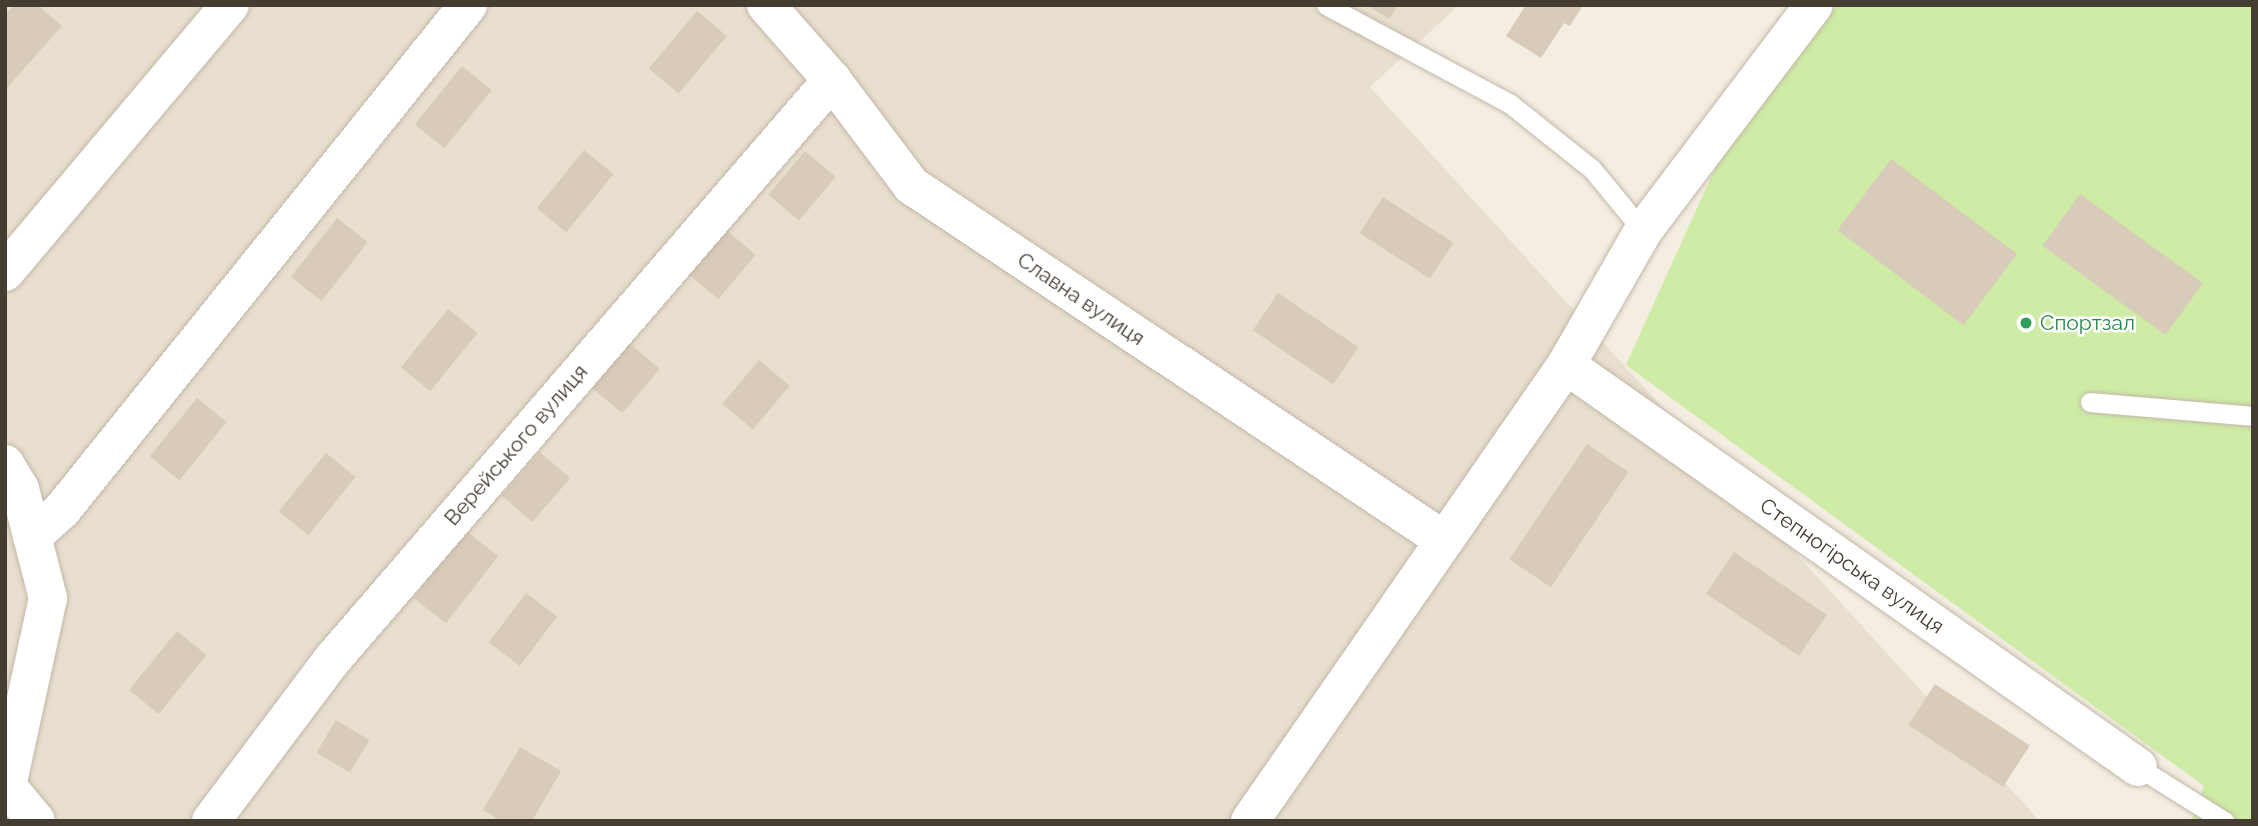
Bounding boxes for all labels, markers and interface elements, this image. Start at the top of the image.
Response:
street label: Славна вулиця [1013,247,1149,351]
place label: Спортзал [2040,310,2135,336]
marker: Спортзал [2018,315,2034,331]
street label: Верейського вулиця [439,359,593,531]
street label: Степногірська вулиця [1755,493,1949,639]

